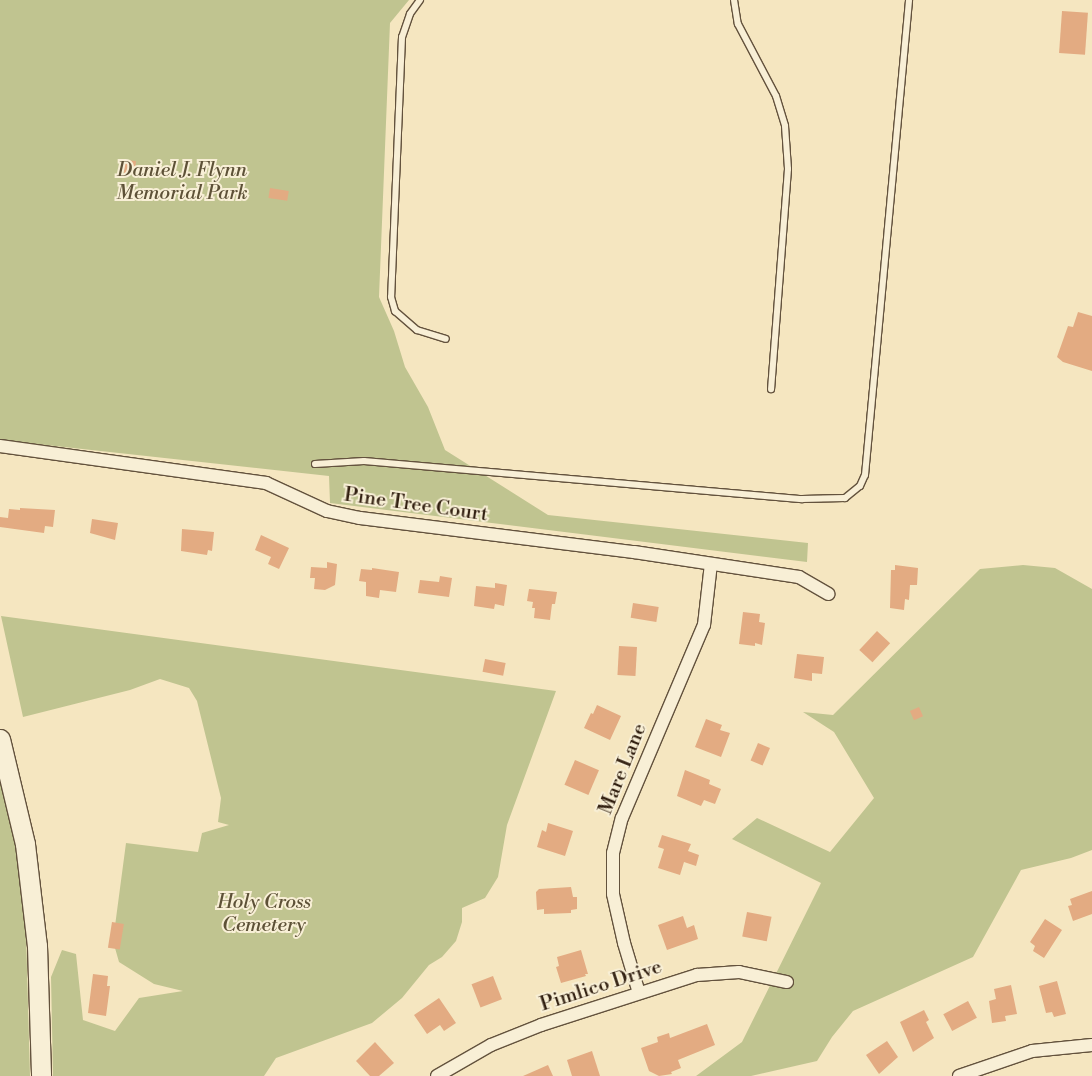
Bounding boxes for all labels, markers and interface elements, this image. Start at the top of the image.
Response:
park label: Daniel J. Flynn Memorial Park [116,158,248,205]
street label: Pine Tree Court [342,483,490,527]
street label: Mare Lane [594,720,652,818]
park label: Holy Cross Cemetery [217,890,311,937]
street label: Pimlico Drive [537,955,665,1017]

